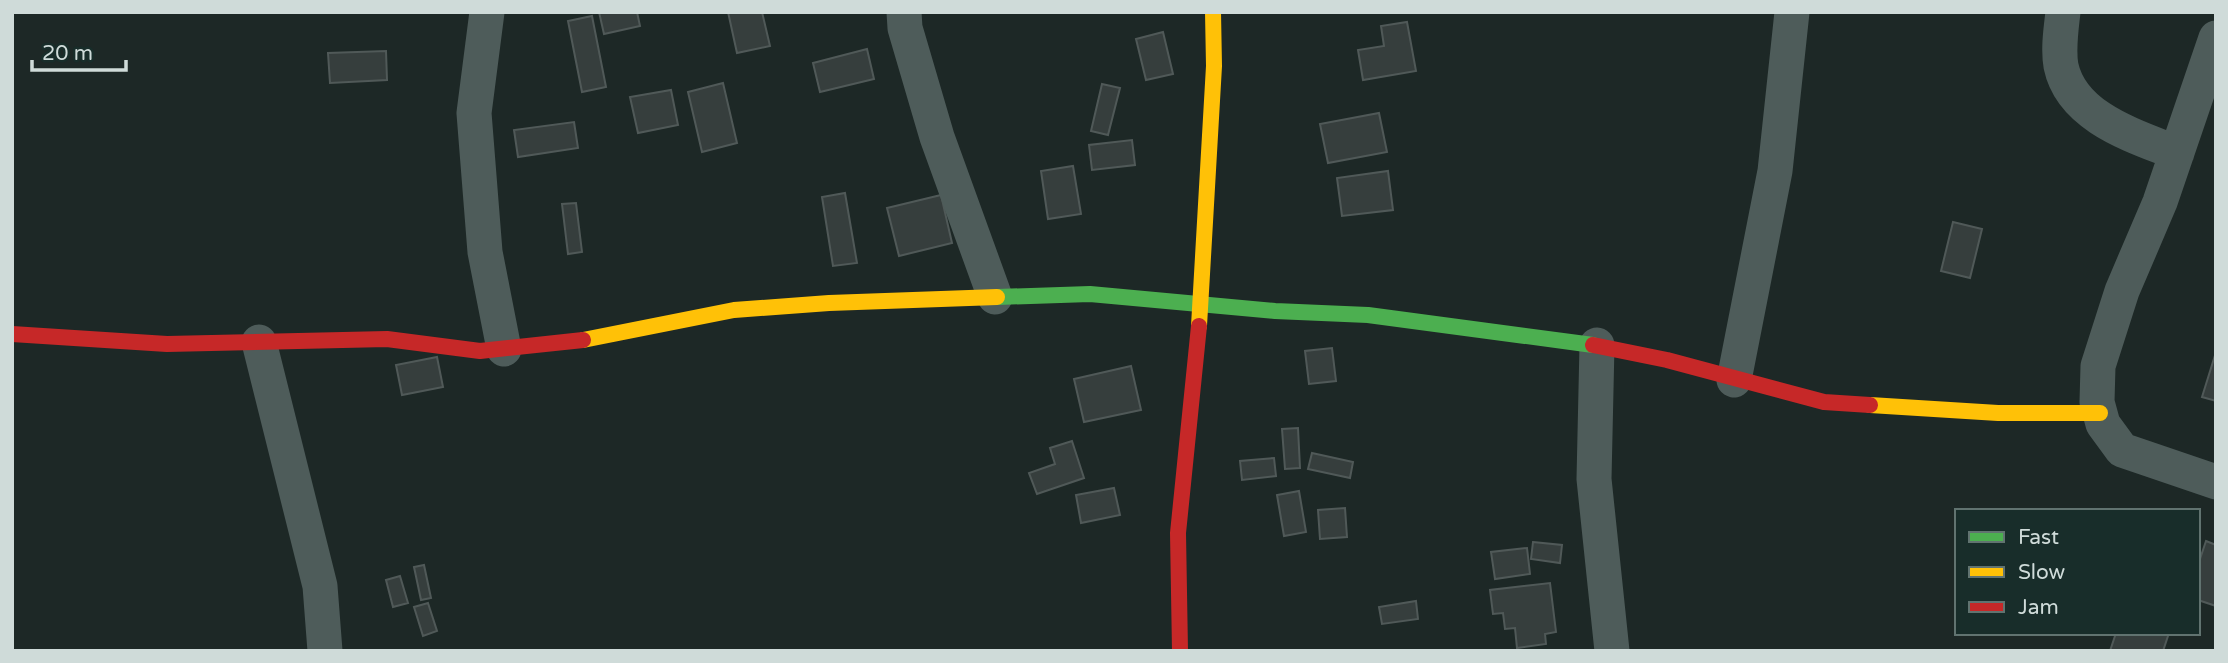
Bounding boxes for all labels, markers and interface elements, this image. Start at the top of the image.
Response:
scale bar [32,28,126,72]
text: 20 m [42,41,93,66]
legend [1955,509,2200,635]
text: Fast [2018,525,2059,550]
text: Slow [2018,560,2066,585]
text: Jam [2018,595,2059,620]

